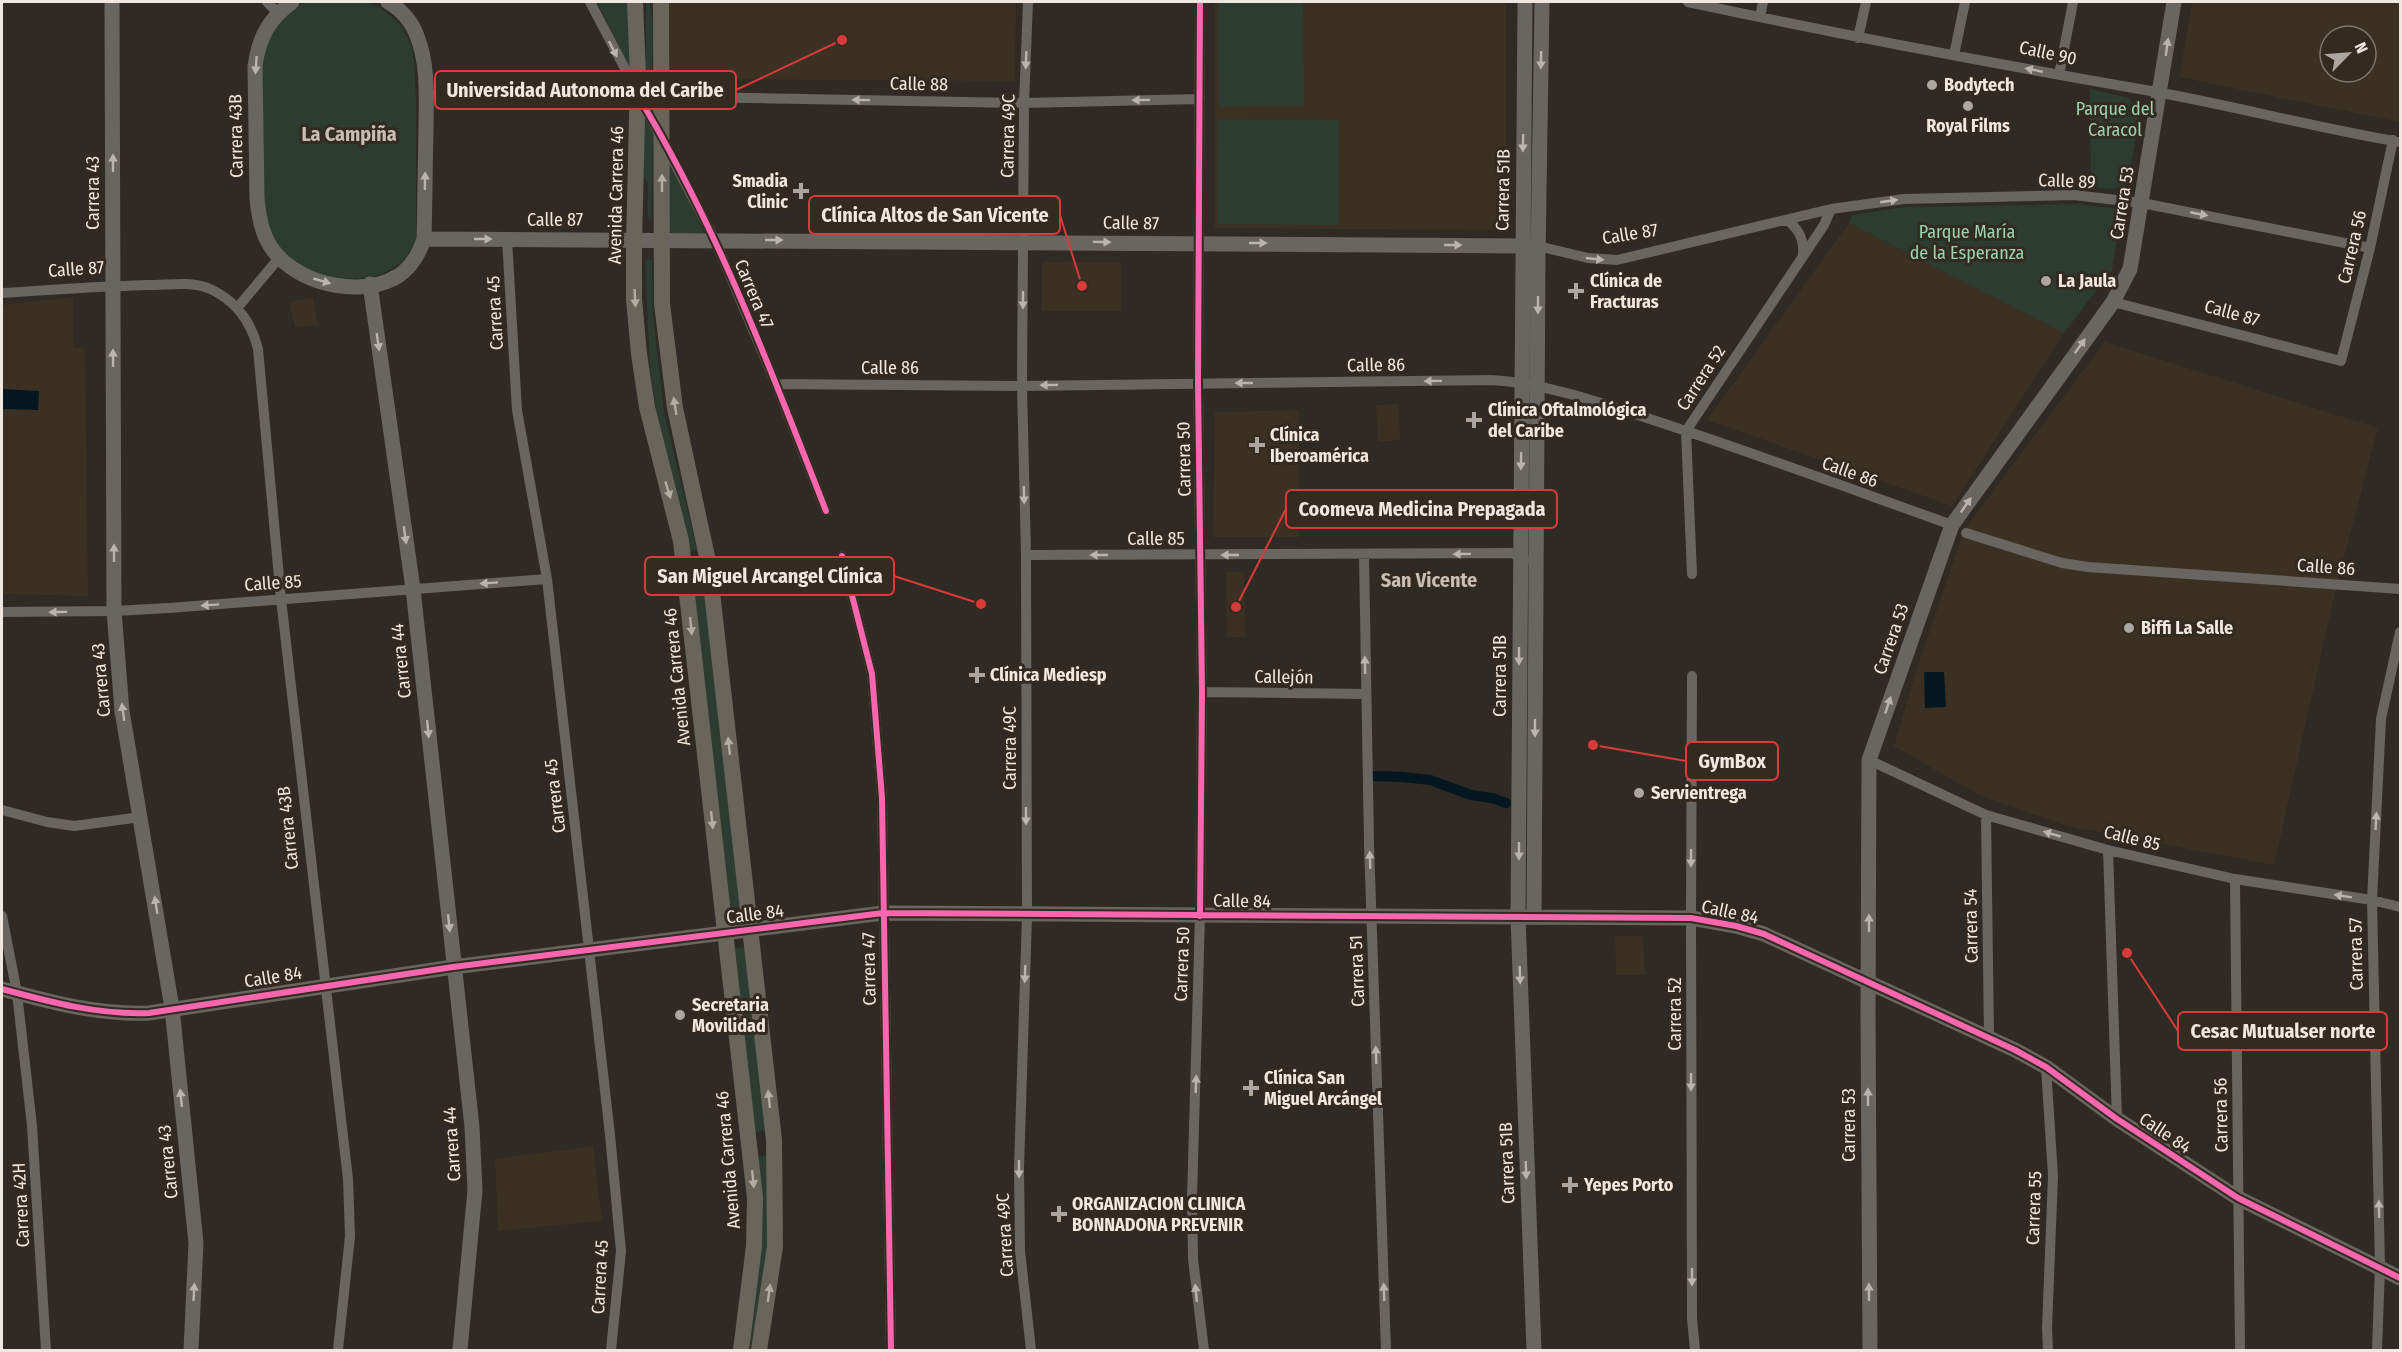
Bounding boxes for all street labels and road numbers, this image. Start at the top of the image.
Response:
street label: Calle 90 [2017,36,2079,70]
street label: Calle 88 [890,72,948,96]
street label: Carrera 43B [224,94,248,178]
street label: Carrera 49C [996,94,1020,178]
street label: Avenida Carrera 46 [604,126,628,264]
street label: Carrera 51B [1491,149,1515,231]
street label: Carrera 43 [82,156,104,230]
street label: Carrera 53 [2105,165,2139,241]
street label: Calle 89 [2038,169,2096,193]
street label: Carrera 56 [2333,208,2371,286]
street label: Calle 87 [527,209,583,231]
street label: Calle 87 [1103,212,1159,234]
street label: Calle 87 [1601,219,1659,249]
street label: Calle 87 [47,256,105,282]
street label: Carrera 47 [730,256,778,332]
street label: Carrera 45 [482,275,508,351]
street label: Calle 87 [2202,295,2262,331]
street label: Carrera 52 [1672,341,1730,415]
street label: Calle 86 [1347,353,1405,377]
street label: Calle 86 [861,357,919,379]
street label: Carrera 50 [1172,421,1196,497]
street label: Calle 86 [1819,452,1881,492]
street label: Calle 85 [1127,528,1185,550]
street label: Calle 86 [2296,554,2356,580]
street label: Calle 85 [244,570,302,596]
street label: Carrera 53 [1869,601,1913,677]
street label: Avenida Carrera 46 [659,607,695,747]
street label: Carrera 44 [386,622,416,699]
street label: Carrera 51B [1489,635,1511,717]
street label: Carrera 43 [87,642,115,718]
street label: Callejón [1254,665,1314,689]
street label: Carrera 49C [999,706,1021,790]
street label: Carrera 45 [540,758,570,834]
street label: Carrera 43B [273,785,303,871]
street label: Calle 85 [2101,820,2163,856]
street label: Carrera 54 [1959,888,1983,963]
street label: Calle 84 [1213,889,1271,913]
street label: Calle 84 [1699,895,1761,929]
street label: Calle 84 [725,900,785,928]
street label: Carrera 57 [2344,917,2368,991]
street label: Carrera 50 [1170,926,1194,1002]
street label: Carrera 47 [857,932,881,1006]
street label: Carrera 51 [1345,935,1369,1007]
street label: Calle 84 [243,962,304,992]
street label: Carrera 52 [1664,977,1686,1051]
street label: Carrera 56 [2209,1077,2233,1153]
street label: Carrera 53 [1838,1088,1860,1162]
street label: Avenida Carrera 46 [711,1090,745,1230]
street label: Carrera 44 [438,1106,466,1182]
street label: Calle 84 [2135,1108,2195,1158]
street label: Carrera 51B [1495,1122,1519,1204]
street label: Carrera 43 [153,1124,183,1200]
street label: Carrera 42H [8,1162,34,1248]
street label: Carrera 55 [2022,1171,2046,1245]
street label: Carrera 49C [992,1193,1018,1277]
street label: Carrera 45 [587,1239,613,1315]

